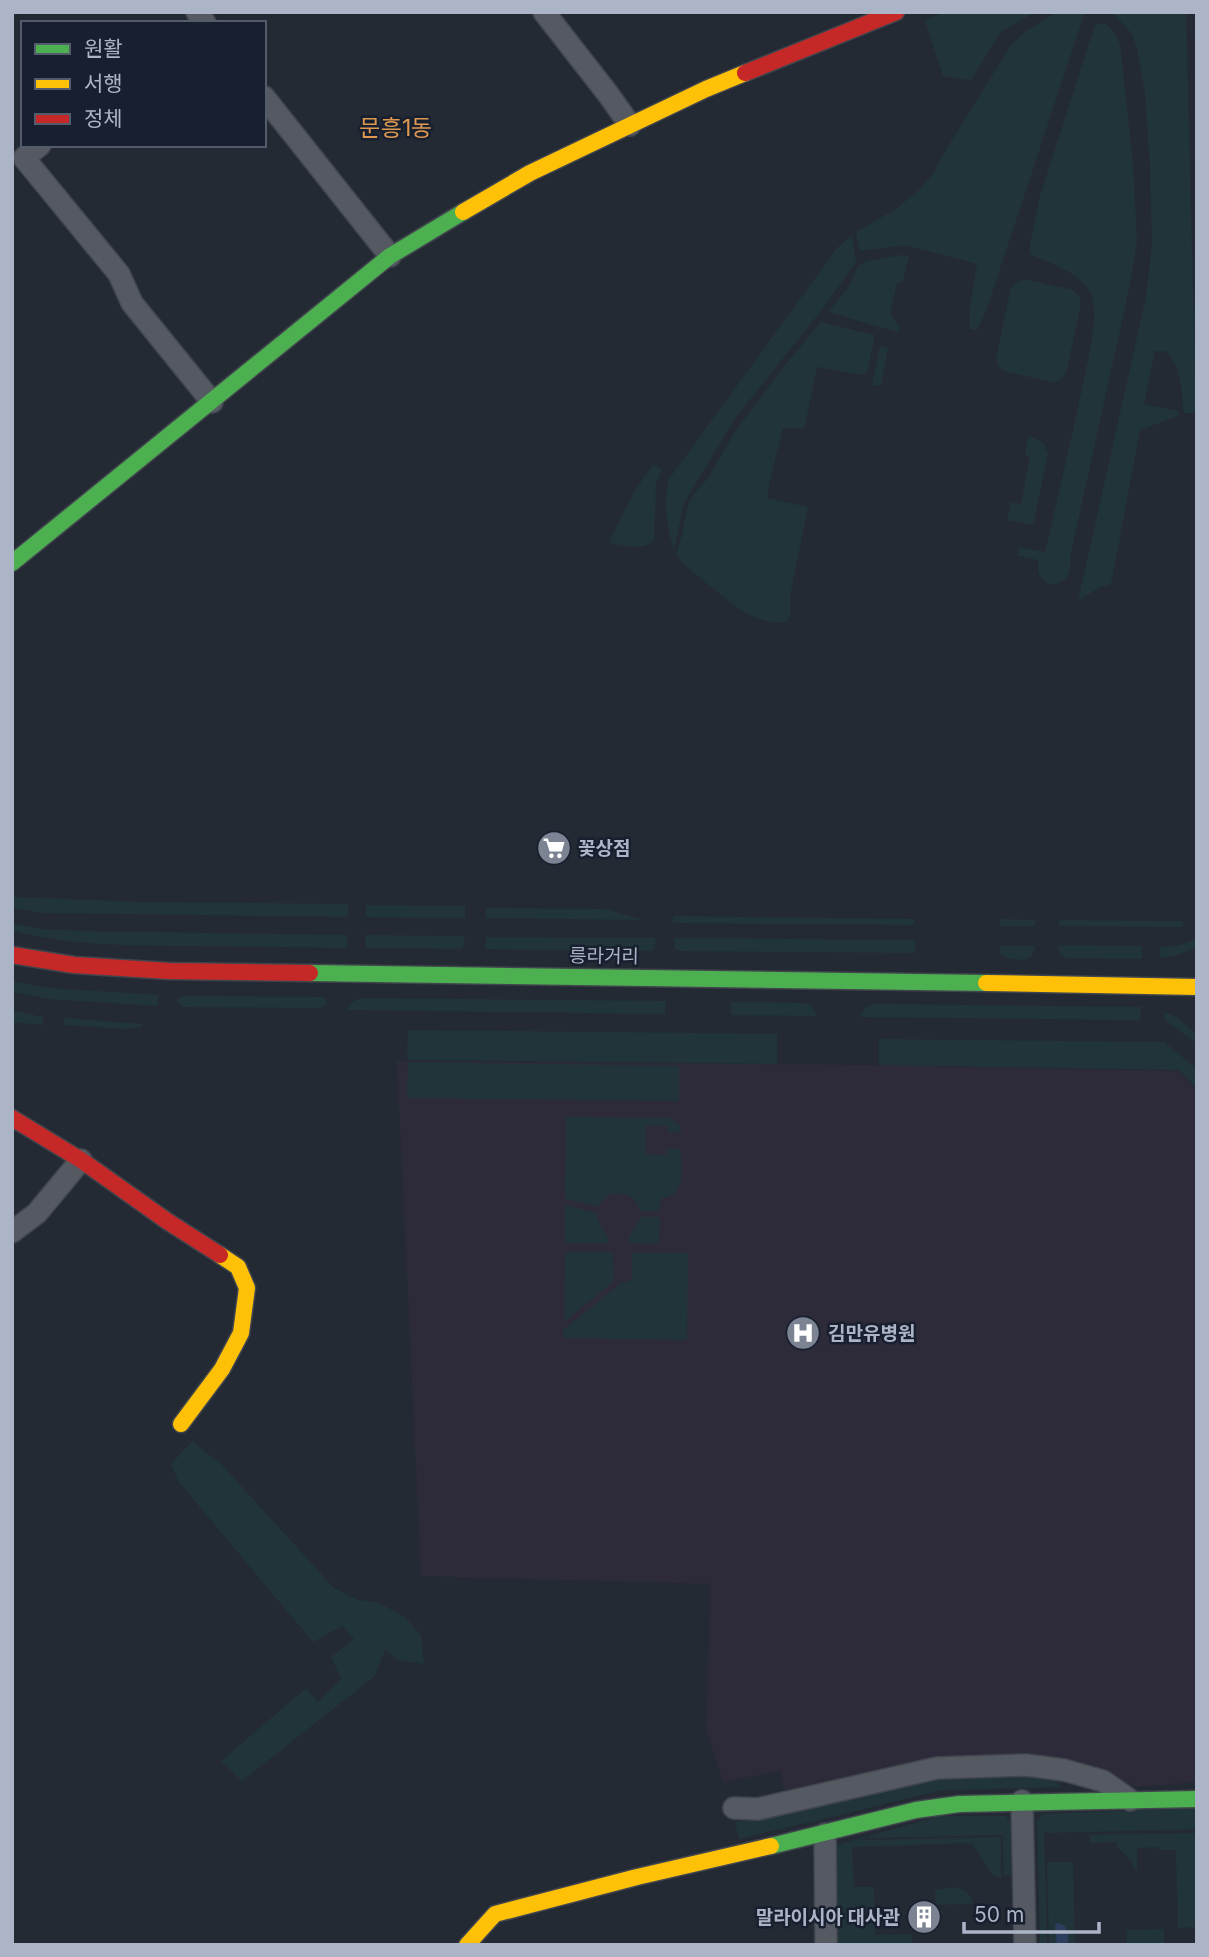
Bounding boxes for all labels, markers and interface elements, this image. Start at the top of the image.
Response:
legend [21,21,266,147]
text: 원활 [84,36,123,61]
text: 서행 [84,71,123,96]
text: 정체 [84,106,123,131]
district label: 문흥1동 [360,114,432,142]
supermarket icon: 꽃상점 [535,829,573,867]
place label: 꽃상점 [578,837,630,860]
street label: 릉라거리 [569,944,639,968]
hospital icon: 김만유병원 [784,1314,822,1352]
place label: 김만유병원 [828,1322,915,1345]
scale bar [964,1890,1099,1934]
building icon: 말라이시아 대사관 [905,1898,943,1936]
text: 50 m [974,1902,1024,1927]
place label: 말라이시아 대사관 [756,1906,901,1929]

